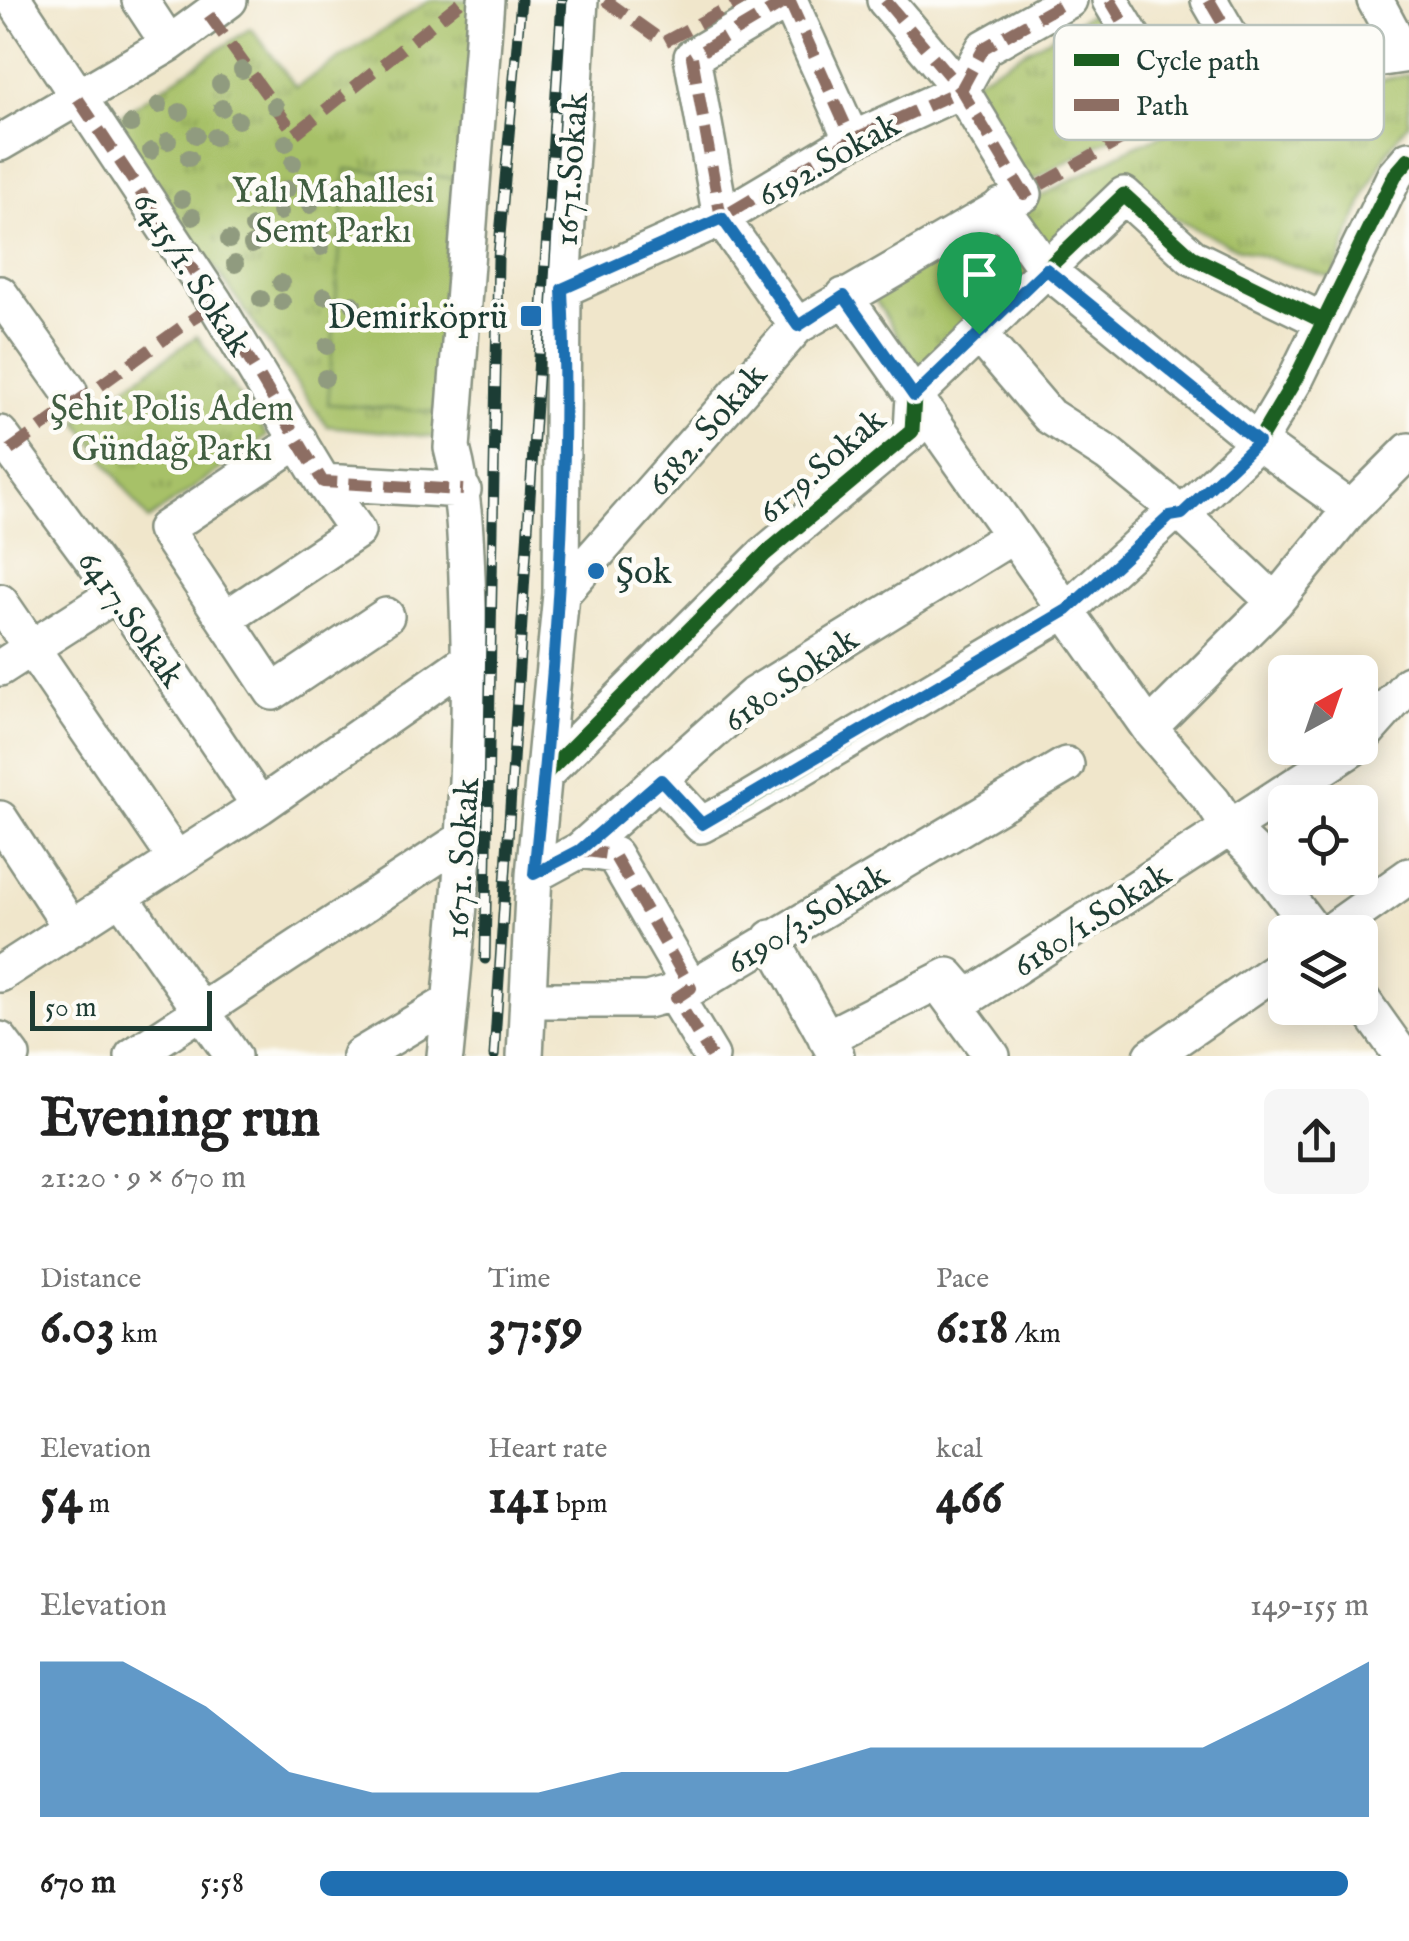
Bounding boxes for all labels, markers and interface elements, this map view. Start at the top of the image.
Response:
legend [1054,25,1384,140]
text: Cycle path [1136,45,1260,80]
text: Path [1136,90,1189,125]
street label: 1671.Sokak [545,91,600,248]
street label: 6192.Sokak [750,104,909,219]
park label: Yalı Mahallesi Semt Parkı [231,170,435,255]
street label: 6415/1. Sokak [121,184,261,365]
pin [937,232,1022,335]
icon: arrive [952,247,1007,302]
place label: Demirköprü [328,296,508,341]
marker: Demirköprü [518,303,544,329]
street label: 6182. Sokak [638,354,778,507]
park label: Şehit Polis Adem Gündağ Parkı [50,388,294,473]
street label: 6179.Sokak [749,399,896,535]
street label: 6417.Sokak [66,542,194,697]
place label: Şok [616,551,672,596]
marker: Şok [585,560,607,582]
street label: 6180.Sokak [715,618,868,744]
north arrow [1268,655,1378,765]
map controls [1268,655,1378,1025]
street label: 1671. Sokak [435,776,492,940]
button: locate [1268,785,1378,895]
street label: 6180/1.Sokak [1005,853,1180,989]
street label: 6190/3.Sokak [719,854,898,986]
button: layers [1268,915,1378,1025]
scale bar [30,986,212,1030]
text: 50 m [45,991,97,1026]
text: Evening run [40,1085,320,1155]
button: share [1264,1089,1369,1194]
text: 21:20 · 9 × 670 m [40,1158,246,1199]
text: Distance [40,1262,141,1297]
text: Time [488,1262,550,1297]
text: Pace [936,1262,989,1297]
text: 6.03 [40,1297,115,1360]
text: 37:59 [488,1297,583,1360]
text: 6:18 [936,1297,1009,1360]
text: km [115,1317,158,1352]
text: /km [1009,1317,1061,1352]
text: Elevation [40,1432,151,1467]
text: Heart rate [488,1432,607,1467]
text: kcal [936,1432,983,1467]
text: 54 [40,1467,82,1530]
text: 141 [488,1467,550,1530]
text: 466 [936,1467,1003,1530]
text: m [82,1487,110,1522]
text: bpm [550,1487,608,1522]
text: Elevation [40,1586,167,1627]
text: 149–155 m [1250,1586,1369,1627]
text: 670 m [40,1863,116,1904]
text: 5:58 [200,1863,244,1904]

